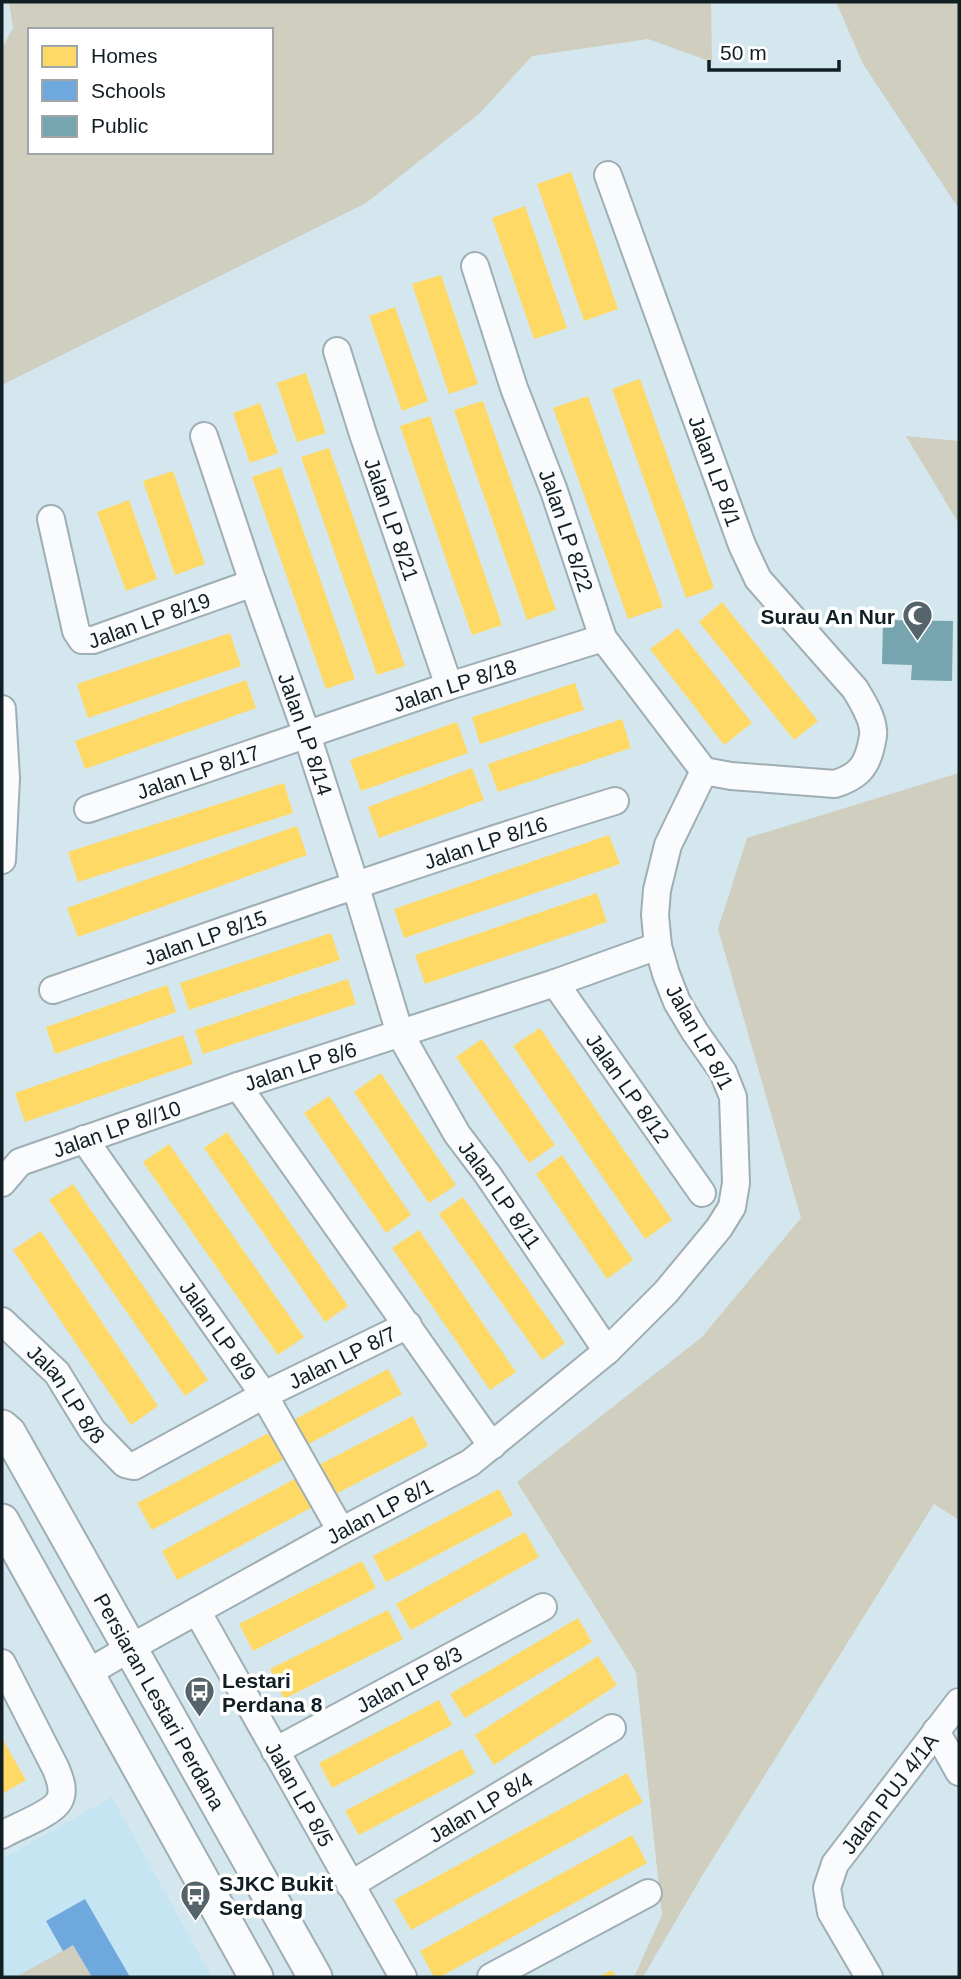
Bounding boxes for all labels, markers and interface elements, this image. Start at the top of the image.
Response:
legend [28,28,273,154]
scale bar [709,28,838,72]
text: 50 m [720,41,767,64]
text: Homes [91,44,158,67]
text: Schools [91,79,166,102]
text: Public [91,114,148,137]
street label: Jalan LP 8/1 [684,412,746,530]
street label: Jalan LP 8/21 [360,455,424,584]
street label: Jalan LP 8/22 [535,466,598,595]
street label: Jalan LP 8/19 [85,588,213,652]
mosque icon: Surau An Nur [901,599,935,643]
place label: Surau An Nur [760,605,895,628]
street label: Jalan LP 8/18 [390,654,519,716]
street label: Jalan LP 8/14 [274,670,337,799]
street label: Jalan LP 8/17 [133,740,262,803]
street label: Jalan LP 8/16 [421,811,550,873]
street label: Jalan LP 8/15 [141,905,269,969]
street label: Jalan LP 8/1 [662,981,738,1093]
street label: Jalan LP 8/12 [582,1029,675,1147]
street label: Jalan LP 8/6 [241,1037,359,1095]
street label: Jalan LP 8//10 [50,1095,184,1161]
street label: Jalan LP 8/11 [455,1136,546,1253]
street label: Jalan LP 8/9 [176,1276,261,1385]
street label: Jalan LP 8/7 [285,1321,399,1393]
street label: Jalan LP 8/8 [23,1340,110,1448]
street label: Jalan LP 8/1 [323,1473,436,1548]
street label: Persiaran Lestari Perdana [90,1589,230,1814]
street label: Jalan LP 8/3 [352,1641,466,1717]
place label: Lestari Perdana 8 [222,1669,323,1716]
bus stop icon: Lestari Perdana 8 [182,1675,216,1719]
street label: Jalan PUJ 4/1A [836,1729,942,1858]
street label: Jalan LP 8/5 [261,1738,339,1850]
street label: Jalan LP 8/4 [425,1767,537,1847]
place label: SJKC Bukit Serdang [219,1872,333,1919]
bus stop icon: SJKC Bukit Serdang [179,1878,213,1922]

